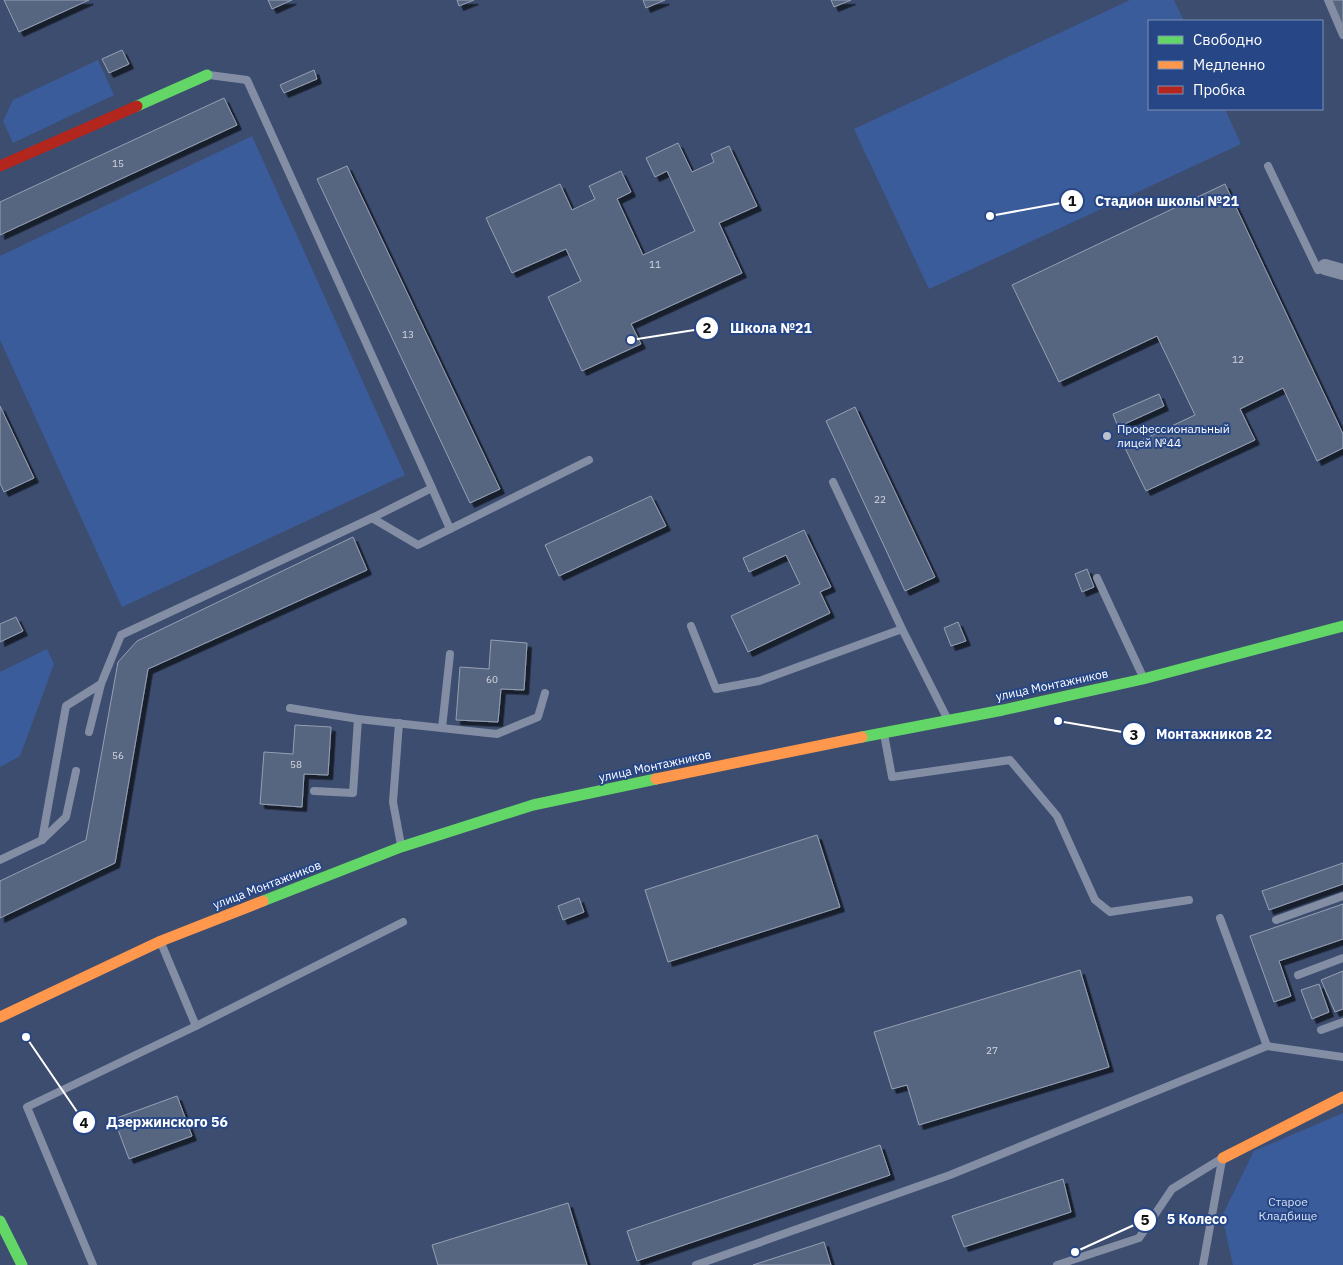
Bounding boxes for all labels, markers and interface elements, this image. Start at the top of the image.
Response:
legend [1148,20,1323,110]
text: Свободно [1193,30,1262,49]
text: Медленно [1193,55,1265,74]
text: Пробка [1193,80,1245,99]
house number: 15 [112,157,124,170]
callout: Стадион школы №21 [1060,186,1249,215]
text: 1 [1067,191,1077,210]
text: Стадион школы №21 [1095,192,1240,210]
house number: 11 [649,258,661,271]
callout: Школа №21 [695,313,822,342]
text: 2 [702,318,712,337]
text: Школа №21 [730,319,812,337]
house number: 13 [402,328,414,341]
house number: 12 [1232,353,1244,366]
place label: Профессиональный лицей №44 [1117,421,1230,450]
marker: Профессиональный лицей №44 [1101,430,1113,442]
house number: 22 [874,493,886,506]
street label: улица Монтажников [994,665,1110,704]
house number: 60 [486,673,498,686]
callout: Монтажников 22 [1121,720,1282,749]
text: 3 [1129,725,1139,744]
text: Монтажников 22 [1156,725,1272,743]
street label: улица Монтажников [597,746,713,785]
house number: 56 [112,749,124,762]
house number: 58 [290,758,302,771]
street label: улица Монтажников [211,857,323,912]
house number: 27 [986,1044,998,1057]
callout: Дзержинского 56 [71,1108,238,1137]
text: 4 [79,1113,89,1132]
text: Дзержинского 56 [106,1113,228,1131]
park label: Старое Кладбище [1259,1194,1318,1223]
callout: 5 Колесо [1132,1205,1237,1234]
text: 5 [1140,1210,1150,1229]
text: 5 Колесо [1167,1210,1227,1228]

